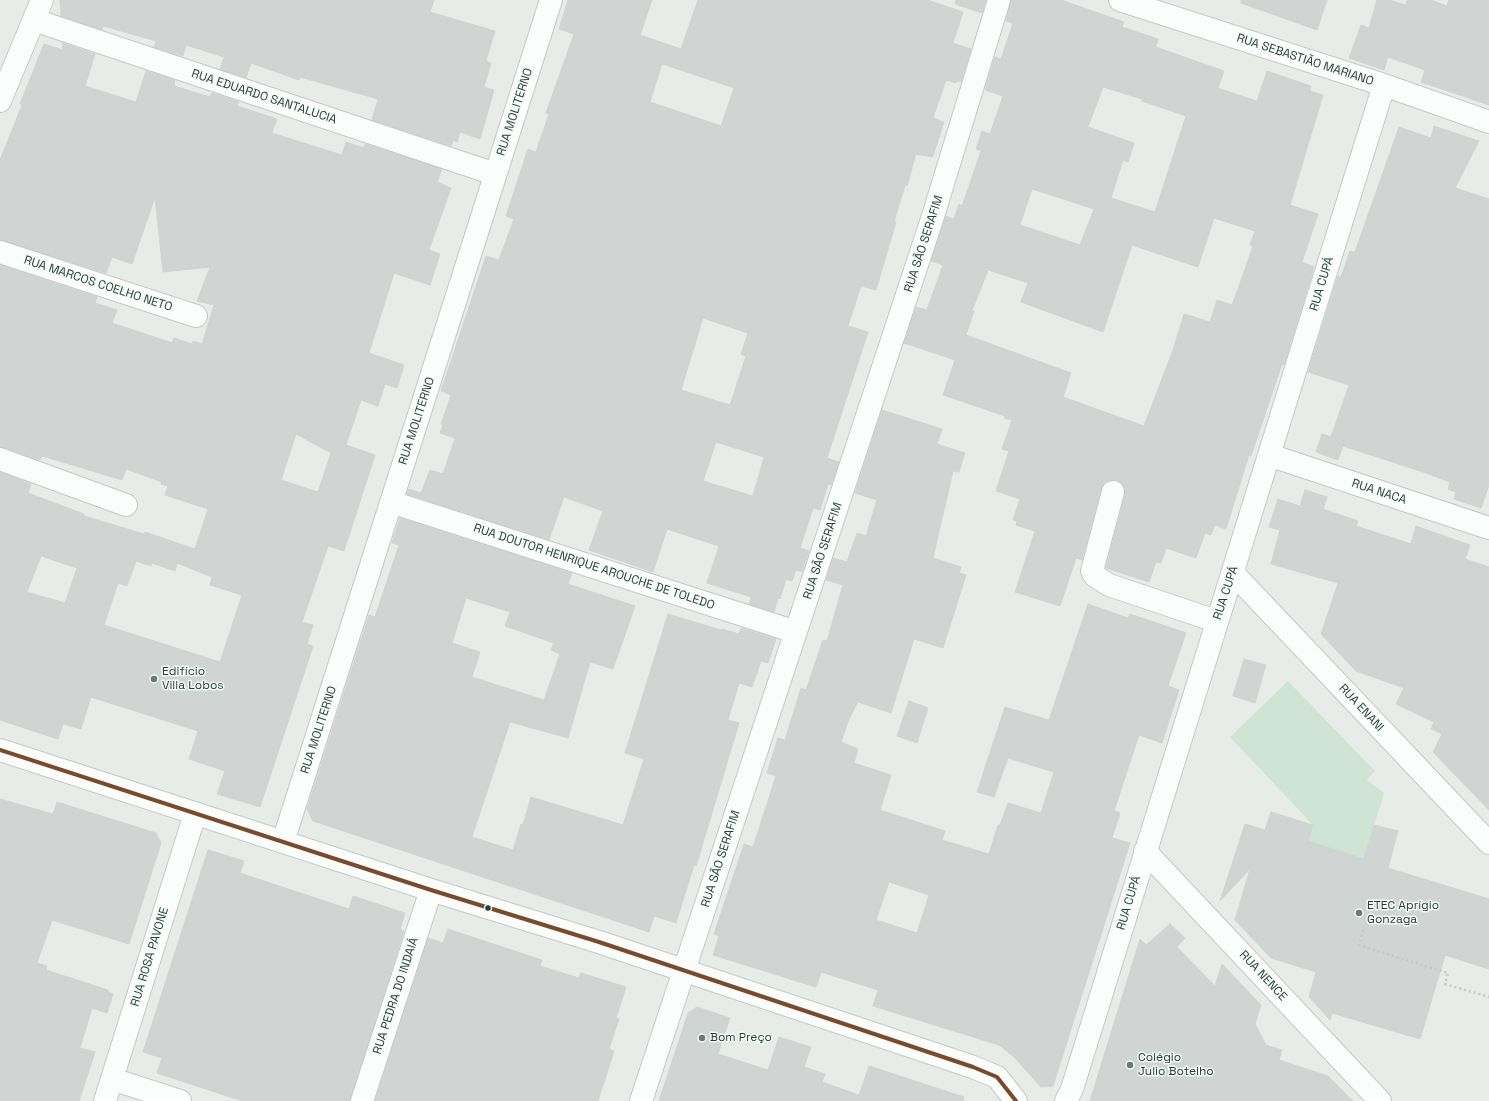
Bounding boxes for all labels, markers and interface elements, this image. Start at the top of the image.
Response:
street label: RUA SEBASTIÃO MARIANO [1235,31,1375,89]
street label: RUA MOLITERNO [494,66,536,158]
street label: RUA EDUARDO SANTALUCIA [190,67,338,127]
street label: RUA SÃO SERAFIM [902,194,946,294]
street label: RUA MARCOS COELHO NETO [22,253,174,315]
street label: RUA CUPÁ [1307,255,1337,313]
street label: RUA MOLITERNO [396,375,438,467]
street label: RUA NACA [1350,476,1408,508]
street label: RUA SÃO SERAFIM [801,501,845,601]
street label: RUA DOUTOR HENRIQUE AROUCHE DE TOLEDO [472,521,716,613]
street label: RUA CUPÁ [1211,564,1241,622]
place label: Edifício Villa Lobos [162,665,224,693]
marker: Edifício Villa Lobos [149,674,159,684]
street label: RUA ENANI [1336,681,1386,735]
street label: RUA MOLITERNO [298,684,340,776]
street label: RUA SÃO SERAFIM [699,809,743,909]
street label: RUA CUPÁ [1114,874,1144,932]
place label: ETEC Aprígio Gonzaga [1367,899,1439,927]
unlabelled marker [483,903,493,913]
street label: RUA ROSA PAVONE [128,906,172,1008]
marker: ETEC Aprígio Gonzaga [1354,908,1364,918]
street label: RUA PEDRA DO INDAIÁ [370,936,422,1056]
street label: RUA NENCE [1236,948,1290,1004]
place label: Bom Preço [710,1031,772,1045]
marker: Bom Preço [697,1033,707,1043]
place label: Colégio Julio Botelho [1138,1051,1214,1079]
marker: Colégio Julio Botelho [1125,1060,1135,1070]

